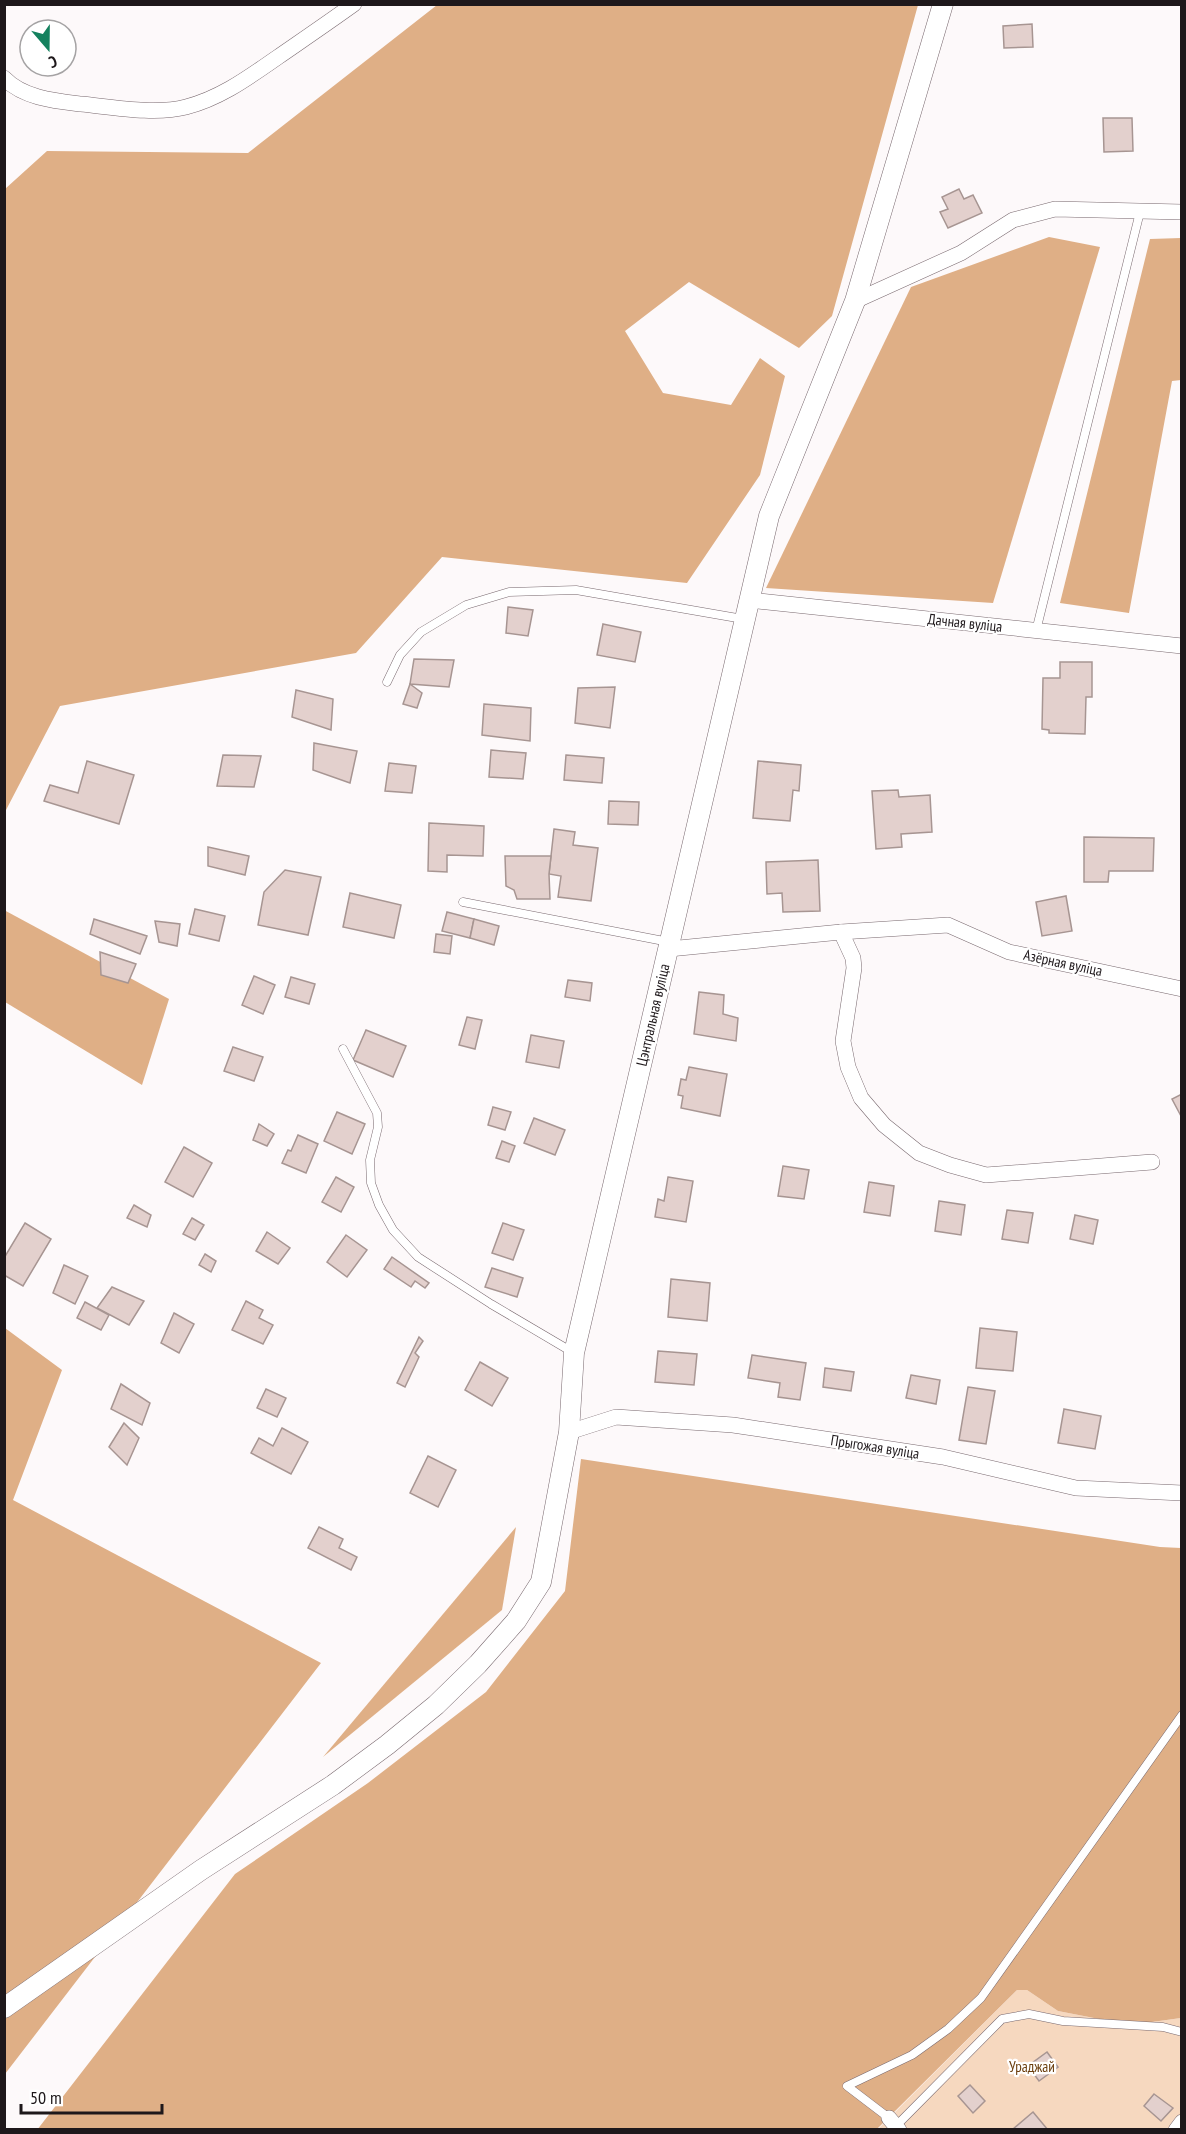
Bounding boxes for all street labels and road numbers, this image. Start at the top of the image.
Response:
street label: Дачная вуліца [927,609,1003,636]
street label: Азёрная вуліца [1022,945,1104,980]
street label: Цэнтральная вуліца [632,962,674,1068]
street label: Прыгожая вуліца [829,1430,921,1463]

